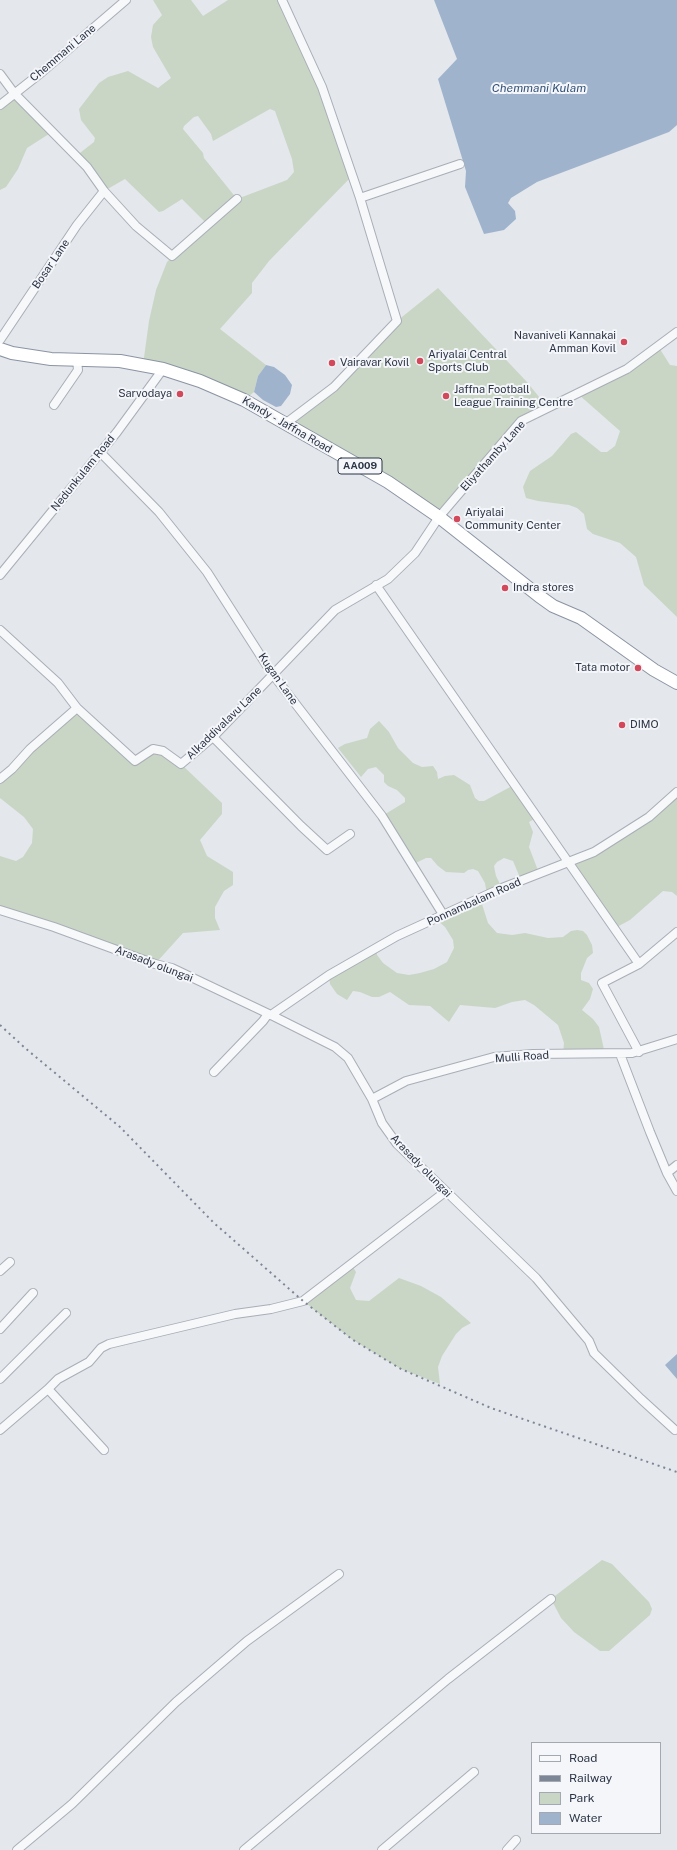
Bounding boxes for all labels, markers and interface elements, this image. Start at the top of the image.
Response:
street label: Chemmani Lane [27,22,99,84]
water label: Chemmani Kulam [492,81,586,95]
street label: Bosar Lane [30,237,72,291]
place label: Navaniveli Kannakai Amman Kovil [514,329,616,355]
marker: Navaniveli Kannakai Amman Kovil [619,337,629,347]
place label: Ariyalai Central Sports Club [428,348,507,374]
place label: Vairavar Kovil [340,356,409,370]
marker: Ariyalai Central Sports Club [415,356,425,366]
marker: Vairavar Kovil [327,358,337,368]
place label: Jaffna Football League Training Centre [454,383,573,409]
place label: Sarvodaya [118,387,172,401]
marker: Sarvodaya [175,389,185,399]
marker: Jaffna Football League Training Centre [441,391,451,401]
street label: Kandy - Jaffna Road [240,394,334,456]
street label: Eliyathamby Lane [458,418,528,494]
street label: Nedunkulam Road [48,432,118,514]
road number: AA009 [338,458,382,474]
place label: Ariyalai Community Center [465,506,561,532]
marker: Ariyalai Community Center [452,514,462,524]
place label: Indra stores [513,581,574,595]
marker: Indra stores [500,583,510,593]
street label: Kugan Lane [255,651,301,707]
place label: Tata motor [575,661,630,675]
marker: Tata motor [633,663,643,673]
street label: Alkaddivalavu Lane [184,684,264,762]
place label: DIMO [630,718,659,732]
marker: DIMO [617,720,627,730]
street label: Ponnambalam Road [425,875,523,929]
street label: Arasady olungai [113,943,195,985]
street label: Mulli Road [495,1049,549,1065]
street label: Arasady olungai [388,1132,454,1200]
legend [531,1742,661,1834]
text: Road [569,1751,597,1765]
text: Railway [569,1771,612,1785]
text: Park [569,1791,595,1805]
text: Water [569,1811,602,1825]

